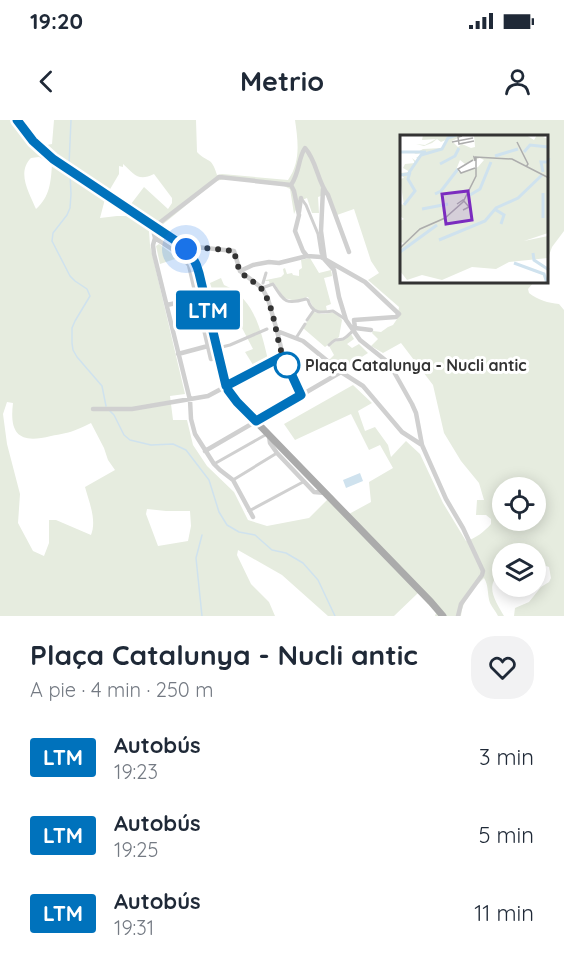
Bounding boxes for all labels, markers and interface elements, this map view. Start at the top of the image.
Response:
text: 19:20 [30,7,83,35]
text: Metrio [240,64,324,98]
icon: back [30,65,63,98]
icon: person [501,65,534,98]
inset map [400,135,549,284]
your location [171,234,201,264]
line badge: LTM [174,290,242,330]
text: LTM [188,297,228,323]
marker: Plaça Catalunya - Nucli antic [274,352,300,378]
place label: Plaça Catalunya - Nucli antic [305,355,527,375]
map controls [492,477,546,597]
button: locate [492,477,546,531]
button: layers [492,543,546,597]
button: heart [471,636,534,699]
text: Plaça Catalunya - Nucli antic [30,637,418,672]
text: A pie · 4 min · 250 m [30,677,213,702]
text: Autobús [114,731,201,759]
text: 3 min [479,743,534,771]
text: LTM [43,744,83,770]
text: 19:23 [114,759,158,784]
text: Autobús [114,809,201,837]
text: 5 min [479,821,534,849]
text: LTM [43,822,83,848]
text: 19:25 [114,837,158,862]
text: Autobús [114,887,201,915]
text: 11 min [474,899,534,927]
text: LTM [43,900,83,926]
text: 19:31 [114,915,154,940]

